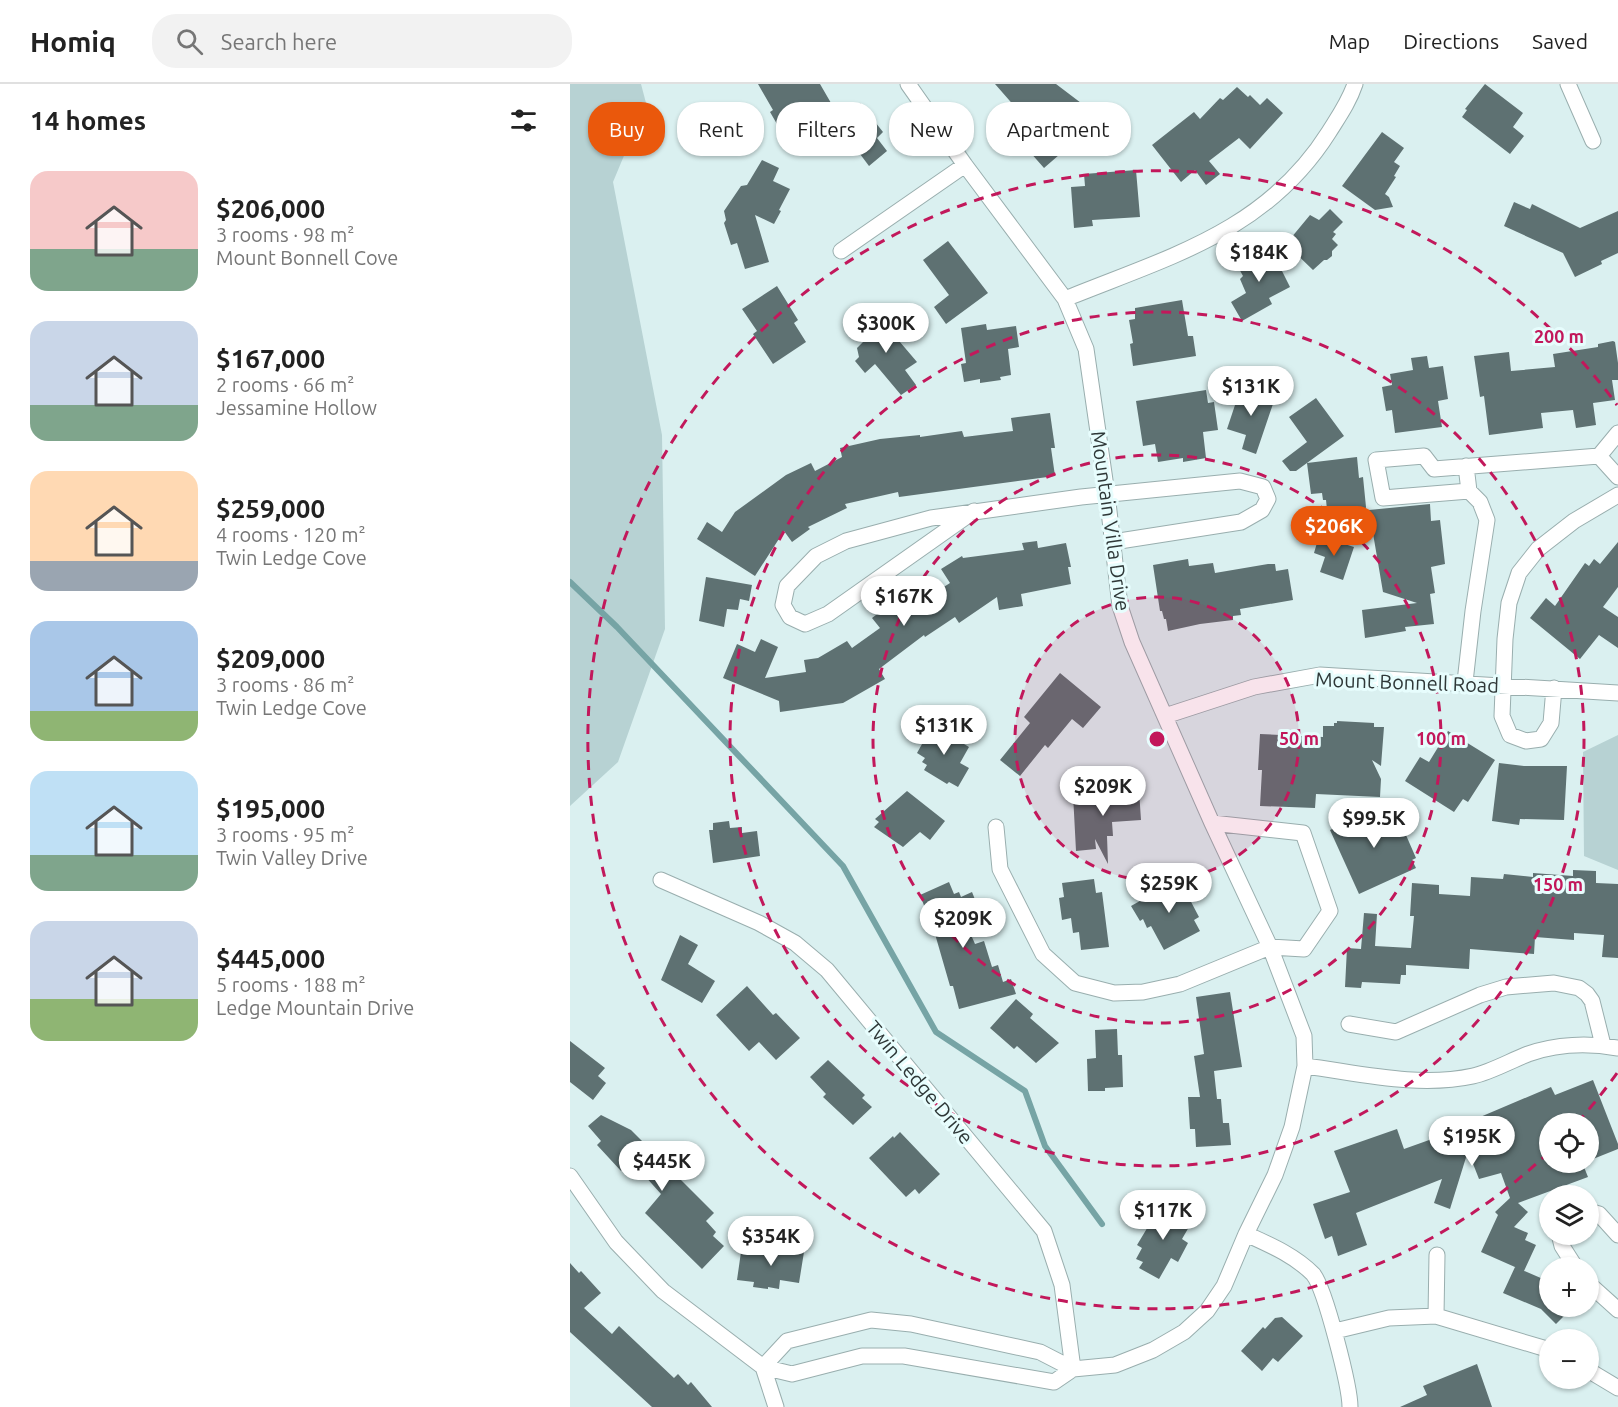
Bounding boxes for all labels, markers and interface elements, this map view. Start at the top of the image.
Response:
search box [152,14,572,68]
icon: search [173,25,206,58]
text: Homiq [30,26,116,57]
text: Search here [221,29,337,54]
text: Map [1329,29,1370,53]
text: Directions [1403,29,1499,53]
text: Saved [1532,29,1588,53]
chip: Buy [588,102,665,156]
chip: Rent [677,102,764,156]
chip: Filters [776,102,877,156]
chip: New [889,102,974,156]
chip: Apartment [986,102,1131,156]
icon: filters [507,104,540,137]
text: 14 homes [30,106,146,135]
text: $206,000 [216,194,325,223]
icon: home [78,195,150,267]
text: 3 rooms · 98 m² [216,223,354,246]
pin: $184K [1217,232,1301,283]
text: $184K [1230,240,1288,263]
text: Mount Bonnell Cove [216,246,398,269]
pin: $300K [844,303,928,354]
text: $300K [857,311,915,334]
text: 200 m [1534,326,1584,346]
text: $167,000 [216,344,325,373]
icon: home [78,345,150,417]
pin: $131K [1209,366,1293,417]
text: 2 rooms · 66 m² [216,373,354,396]
text: $131K [1222,374,1280,397]
text: Jessamine Hollow [216,396,377,419]
street label: Mountain Villa Drive [1087,429,1135,613]
text: $259,000 [216,494,325,523]
icon: home [78,495,150,567]
pin: $206K [1292,506,1376,557]
text: $206K [1305,514,1363,537]
text: 4 rooms · 120 m² [216,523,366,546]
text: Twin Ledge Cove [216,546,367,569]
pin: $167K [862,576,946,627]
text: $167K [875,584,933,607]
text: $209,000 [216,644,325,673]
icon: home [78,645,150,717]
street label: Mount Bonnell Road [1315,667,1499,697]
text: 3 rooms · 86 m² [216,673,354,696]
text: Twin Ledge Cove [216,696,367,719]
pin: $131K [902,705,986,756]
text: $131K [915,713,973,736]
text: 50 m [1279,728,1319,748]
text: 100 m [1416,728,1466,748]
centre of rings [1147,729,1167,749]
pin: $209K [1061,766,1145,817]
text: $209K [1074,774,1132,797]
text: $195,000 [216,794,325,823]
icon: home [78,795,150,867]
pin: $99.5K [1325,798,1423,849]
text: $99.5K [1342,806,1406,829]
text: 3 rooms · 95 m² [216,823,354,846]
text: Twin Valley Drive [216,846,368,869]
pin: $259K [1127,863,1211,914]
text: $259K [1140,871,1198,894]
text: 150 m [1533,874,1583,894]
pin: $209K [921,898,1005,949]
text: $209K [934,906,992,929]
text: $445,000 [216,944,325,973]
icon: home [78,945,150,1017]
text: 5 rooms · 188 m² [216,973,366,996]
text: Ledge Mountain Drive [216,996,414,1019]
street label: Twin Ledge Drive [862,1016,978,1148]
map controls [1539,1113,1599,1389]
button: locate [1539,1113,1599,1173]
pin: $195K [1430,1116,1514,1167]
text: $195K [1443,1124,1501,1147]
pin: $445K [620,1141,704,1192]
text: $445K [633,1149,691,1172]
button: layers [1539,1185,1599,1245]
pin: $117K [1121,1190,1205,1241]
text: $117K [1134,1198,1192,1221]
pin: $354K [729,1216,813,1267]
text: $354K [742,1224,800,1247]
button: + [1539,1257,1599,1317]
button: − [1539,1329,1599,1389]

